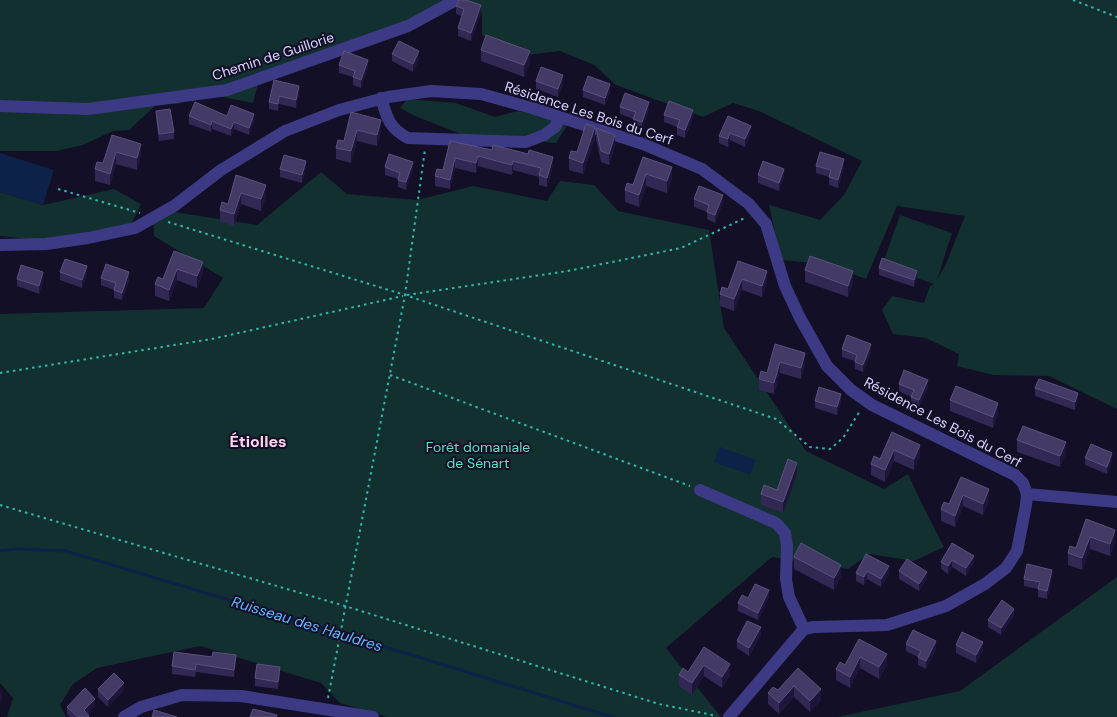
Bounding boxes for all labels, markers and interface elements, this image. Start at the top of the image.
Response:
street label: Chemin de Guillorie [210,28,336,84]
street label: Résidence Les Bois du Cerf [503,77,676,149]
street label: Résidence Les Bois du Cerf [861,373,1025,471]
district label: Étiolles [229,431,287,452]
park label: Forêt domaniale de Sénart [426,438,530,472]
water label: Ruisseau des Hauldres [229,592,385,656]

